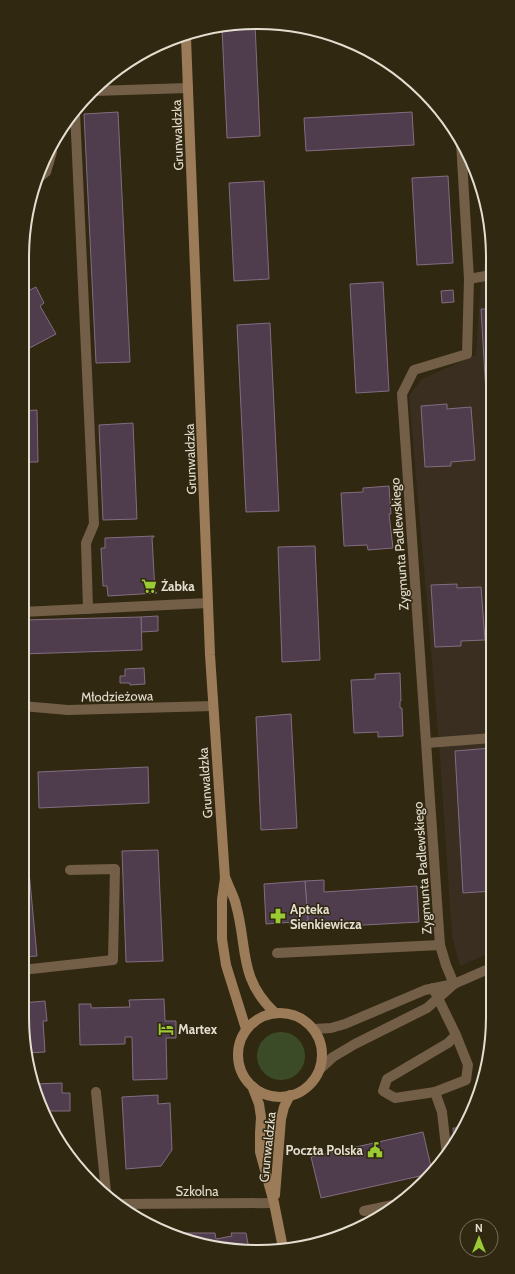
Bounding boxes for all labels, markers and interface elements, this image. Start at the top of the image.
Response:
street label: Grunwaldzka [168,99,186,171]
street label: Grunwaldzka [181,423,199,495]
street label: Zygmunta Padlewskiego [386,477,412,611]
supermarket icon: Żabka [140,577,158,595]
place label: Żabka [161,578,195,594]
street label: Młodzieżowa [81,687,154,705]
street label: Grunwaldzka [195,746,215,819]
street label: Zygmunta Padlewskiego [409,801,435,935]
place label: Apteka Sienkiewicza [290,901,362,932]
pharmacy icon: Apteka Sienkiewicza [269,907,287,925]
hotel icon: Martex [157,1020,175,1038]
place label: Martex [178,1021,218,1037]
street label: Grunwaldzka [255,1110,279,1183]
public building icon: Poczta Polska [366,1141,384,1159]
place label: Poczta Polska [285,1142,364,1158]
street label: Szkolna [176,1183,219,1199]
north arrow [459,1218,499,1258]
text: N [475,1221,483,1235]

